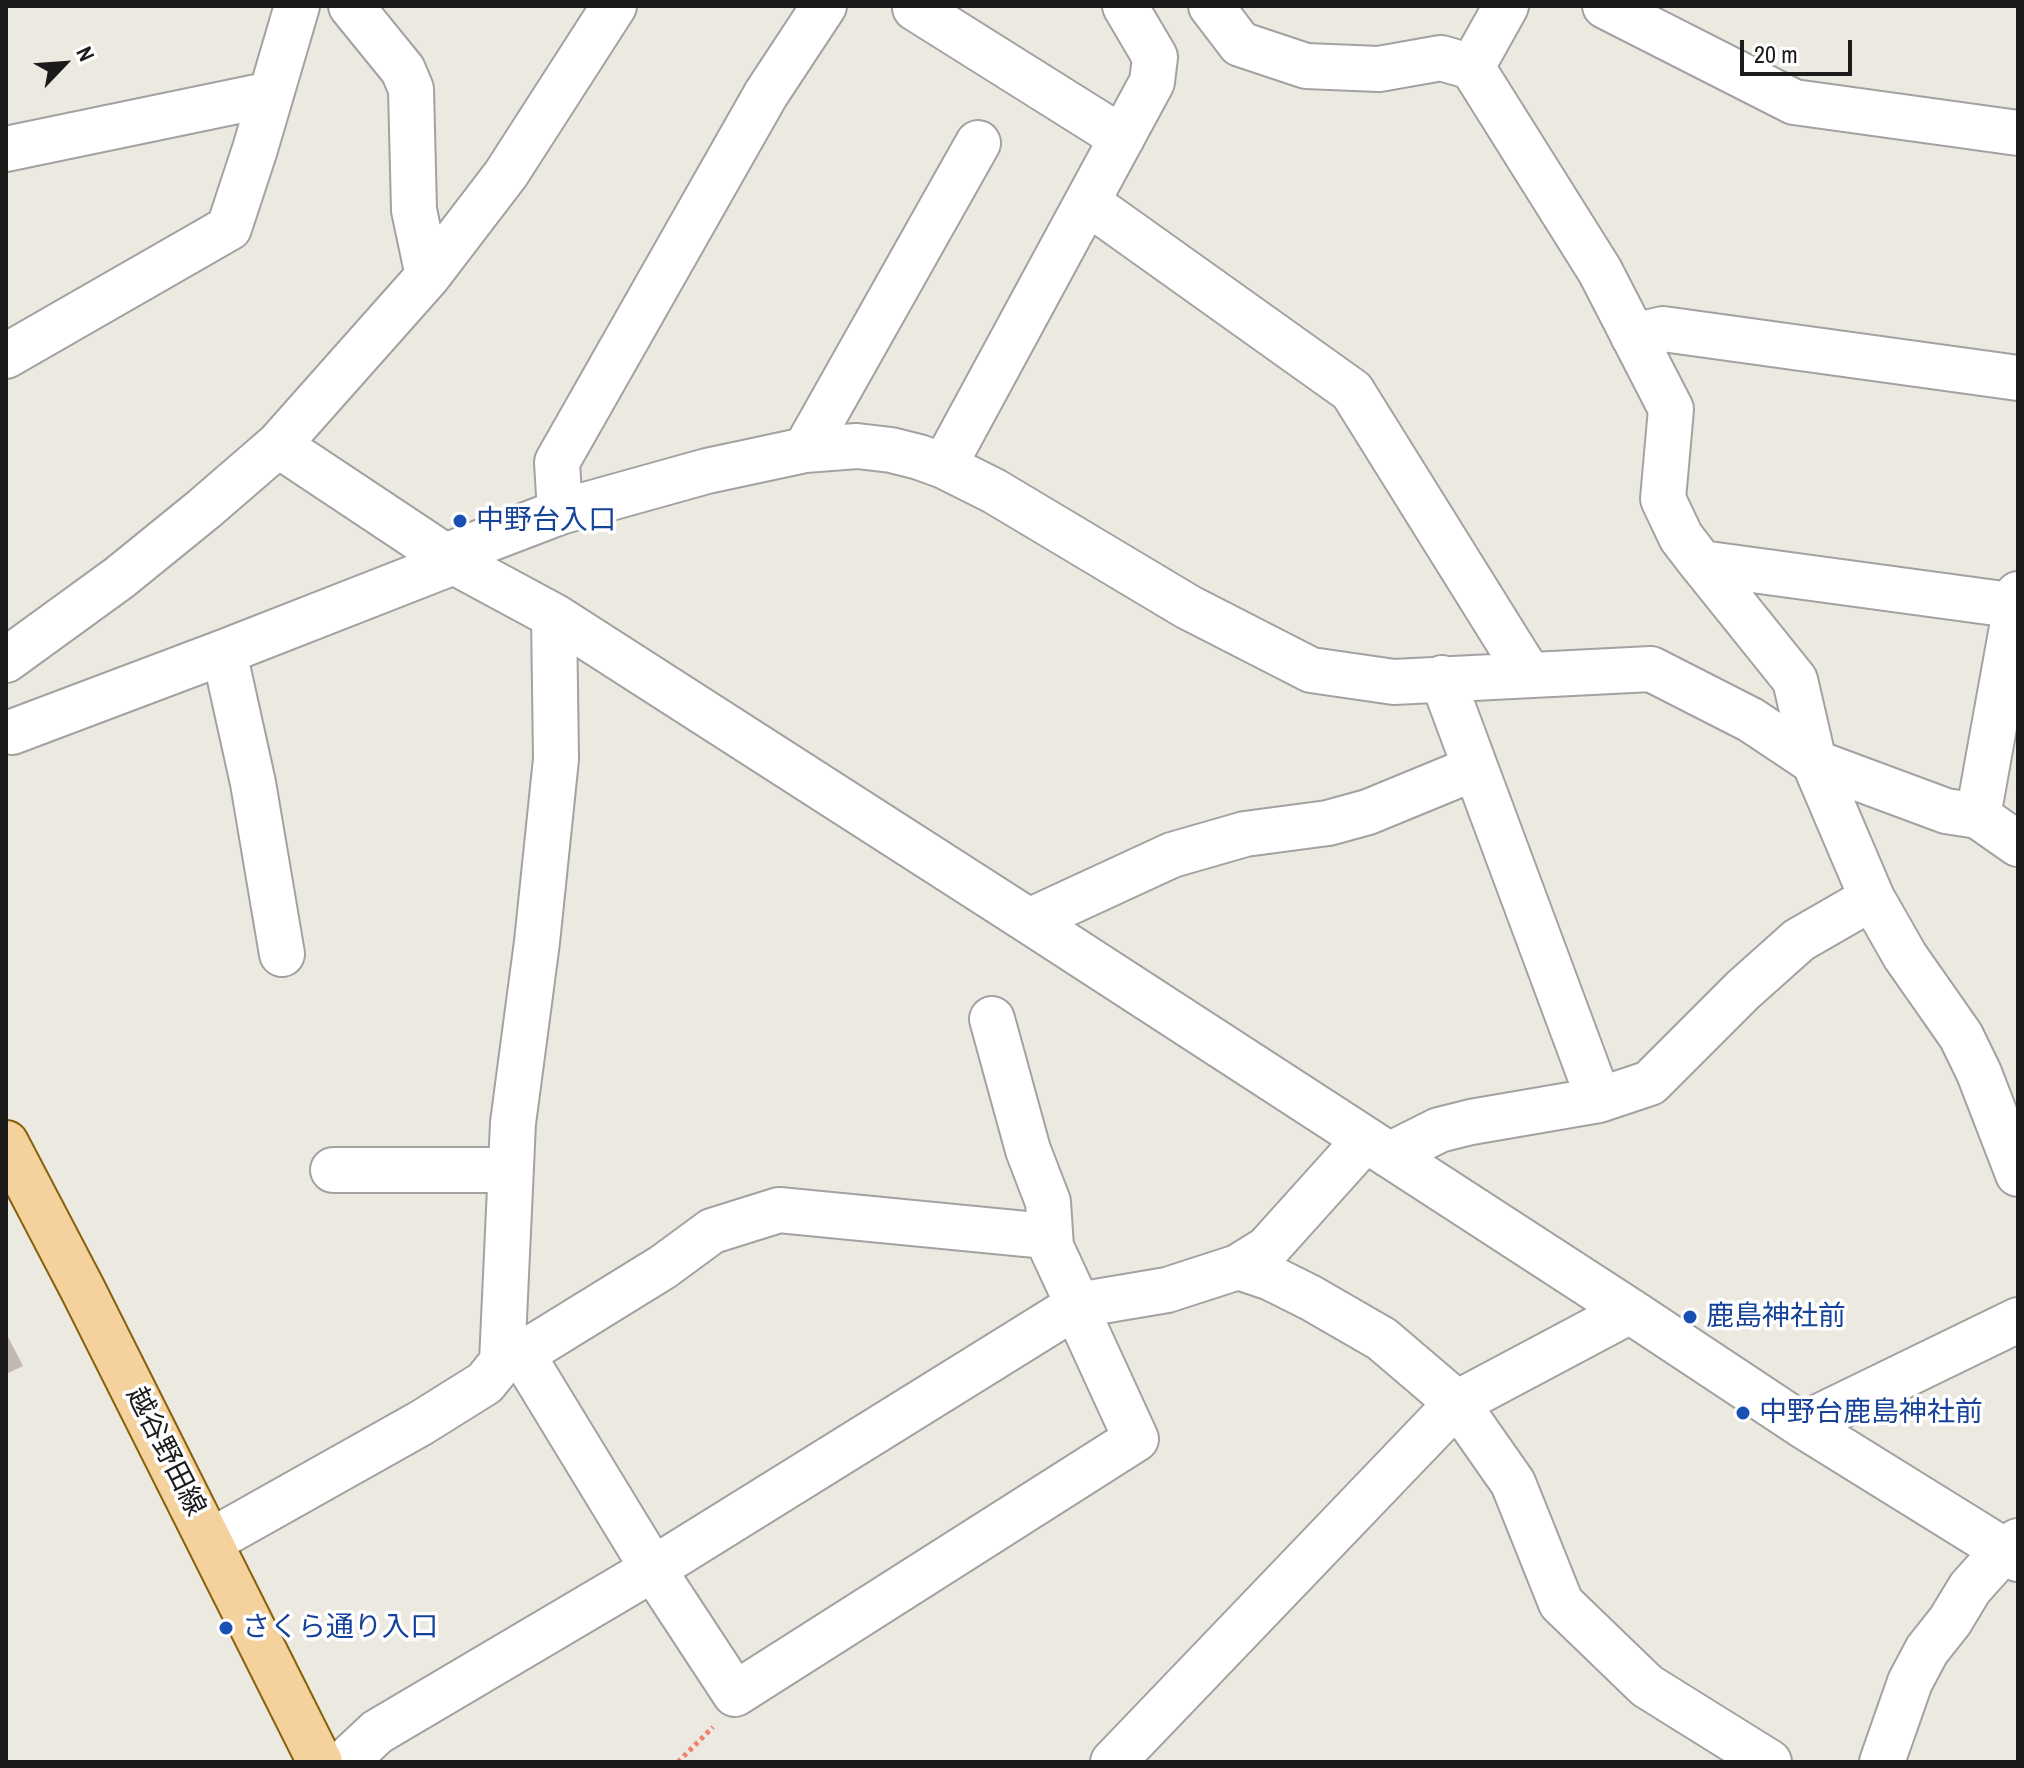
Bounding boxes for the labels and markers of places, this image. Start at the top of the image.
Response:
place label: 中野台入口 [476,504,616,538]
marker: 中野台入口 [451,512,469,530]
place label: 鹿島神社前 [1706,1300,1846,1334]
marker: 鹿島神社前 [1681,1308,1699,1326]
place label: 中野台鹿島神社前 [1759,1396,1983,1430]
marker: 中野台鹿島神社前 [1734,1404,1752,1422]
place label: さくら通り入口 [242,1611,438,1645]
marker: さくら通り入口 [217,1619,235,1637]

